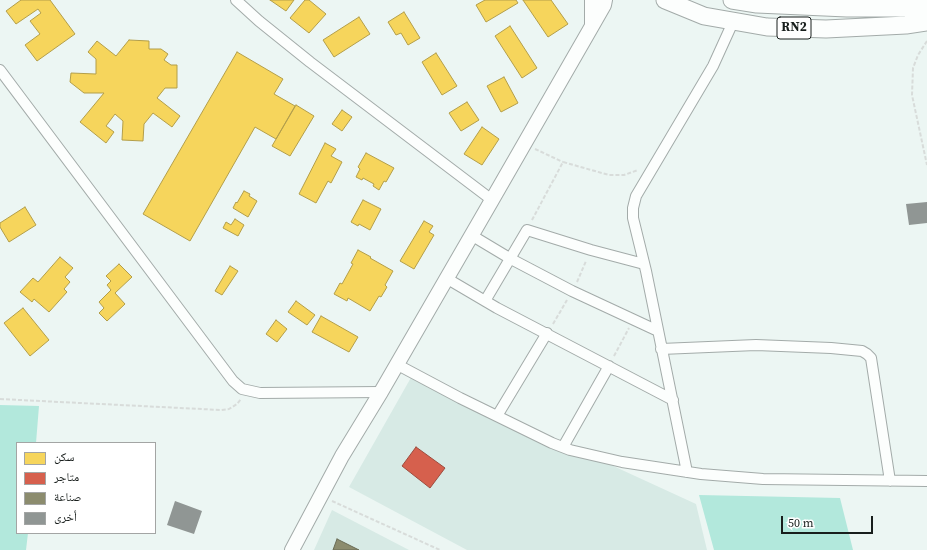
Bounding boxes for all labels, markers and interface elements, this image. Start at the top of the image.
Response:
road number: RN2 [777,17,811,39]
legend [16,442,156,534]
text: سكن [54,449,74,465]
text: متاجر [54,469,79,485]
text: صناعة [54,489,81,505]
scale bar [783,508,875,534]
text: أخرى [54,509,77,525]
text: 50 m [788,515,814,531]

